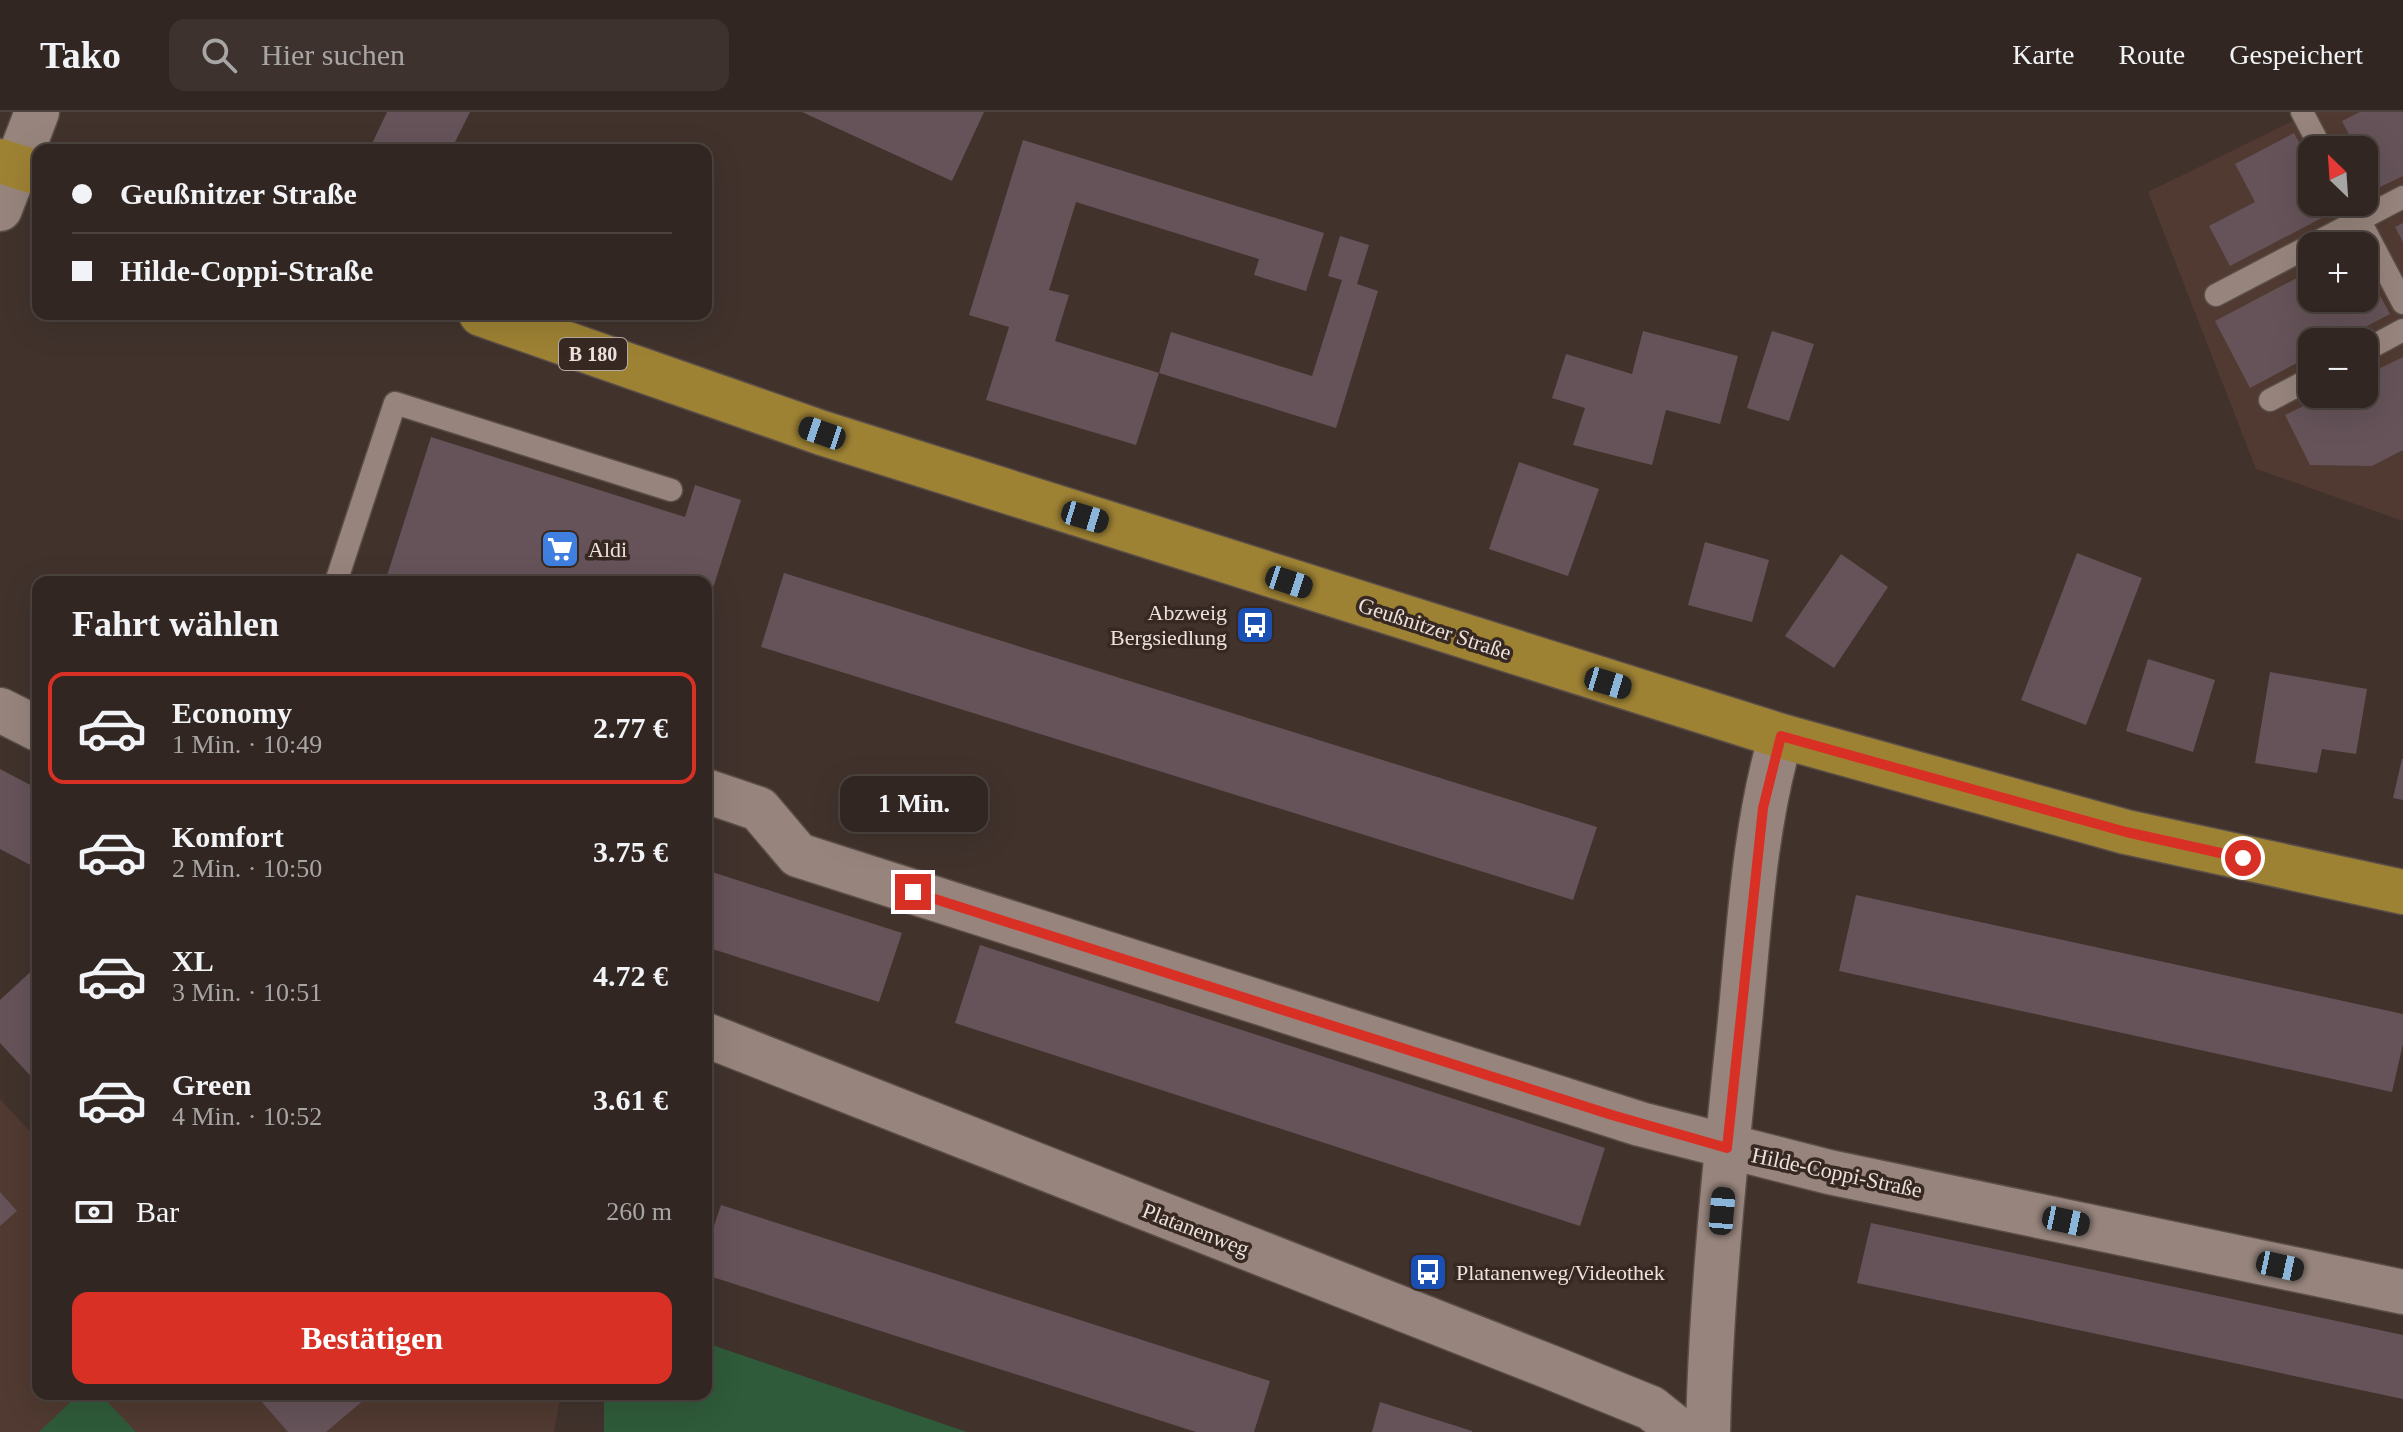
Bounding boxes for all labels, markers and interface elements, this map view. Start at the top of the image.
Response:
search box [169,19,729,91]
icon: search [197,33,241,77]
text: Tako [40,34,121,76]
text: Hier suchen [261,38,405,71]
text: Karte [2012,39,2074,70]
text: Route [2118,39,2185,70]
text: Gespeichert [2229,39,2363,70]
north arrow [2298,136,2378,216]
map controls [2298,136,2378,408]
text: Geußnitzer Straße [120,177,357,210]
button: + [2298,232,2378,312]
text: Hilde-Coppi-Straße [120,254,373,287]
button: − [2298,328,2378,408]
road number: B 180 [559,338,627,370]
car [795,414,849,452]
car [1059,499,1111,535]
supermarket icon: Aldi [539,528,581,570]
place label: Aldi [588,537,627,562]
car [1262,563,1316,601]
street label: Geußnitzer Straße [1355,592,1515,665]
place label: Abzweig Bergsiedlung [1110,600,1227,650]
text: Fahrt wählen [72,604,279,644]
bus stop icon: Abzweig Bergsiedlung [1234,604,1276,646]
car [1582,665,1634,701]
icon: car [76,692,148,764]
text: Economy [172,696,292,729]
text: 2.77 € [593,711,668,744]
text: 1 Min. · 10:49 [172,730,322,759]
callout: 1 Min. [839,776,987,832]
text: 1 Min. [878,789,950,818]
icon: car [76,816,148,888]
text: Komfort [172,820,284,853]
text: 3.75 € [593,835,668,868]
route start [2225,840,2261,876]
text: 2 Min. · 10:50 [172,854,322,883]
route end [895,874,931,910]
icon: car [76,940,148,1012]
text: XL [172,944,214,977]
text: 4.72 € [593,959,668,992]
text: 3 Min. · 10:51 [172,978,322,1007]
icon: car [76,1064,148,1136]
text: Green [172,1068,251,1101]
text: 3.61 € [593,1083,668,1116]
text: 4 Min. · 10:52 [172,1102,322,1131]
street label: Hilde-Coppi-Straße [1749,1142,1924,1203]
car [1708,1186,1736,1236]
icon: cash [72,1190,116,1234]
text: Bar [136,1195,179,1228]
text: 260 m [606,1197,672,1226]
street label: Platanenweg [1139,1198,1253,1261]
car [2040,1204,2092,1238]
car [2254,1249,2306,1283]
bus stop icon: Platanenweg/Videothek [1407,1251,1449,1293]
place label: Platanenweg/Videothek [1456,1260,1665,1285]
button: Bestätigen [72,1292,672,1384]

